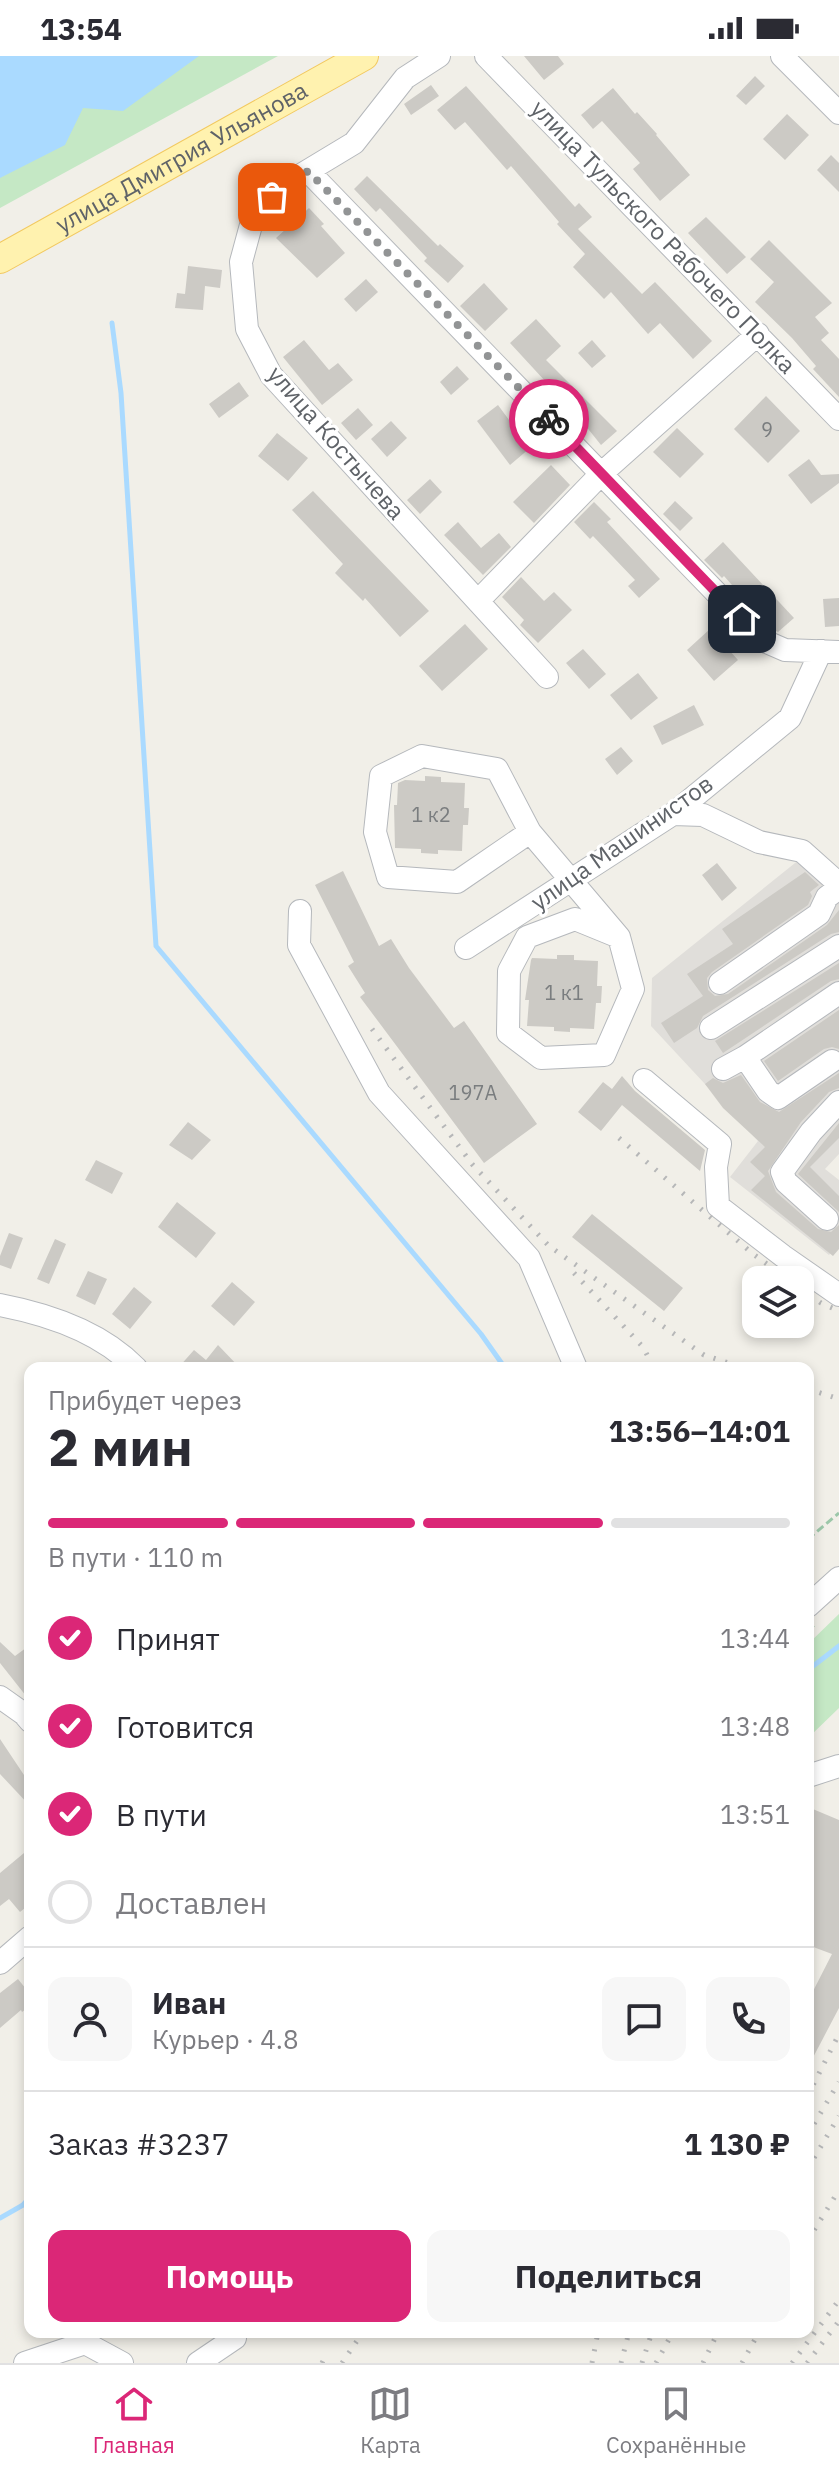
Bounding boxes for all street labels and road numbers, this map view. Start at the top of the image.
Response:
street label: улица Дмитрия Ульянова [49,74,313,240]
street label: улица Тульского Рабочего Полка [524,93,803,380]
street label: улица Костычева [261,359,413,526]
street label: улица Машинистов [524,767,719,917]

